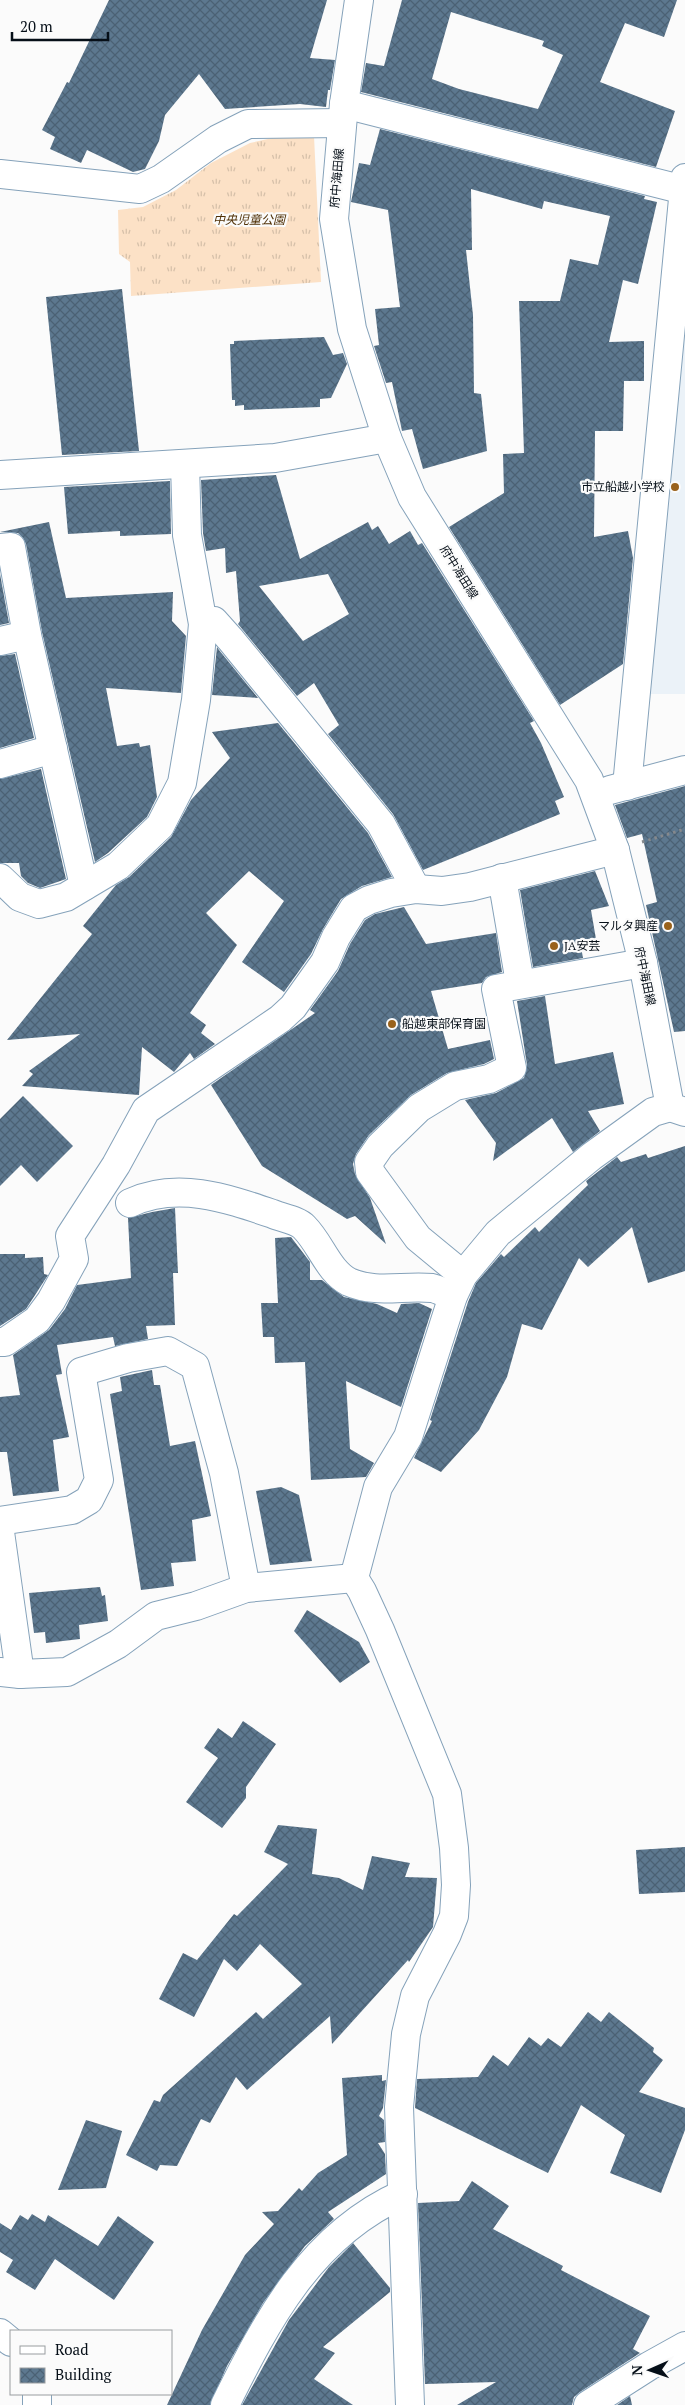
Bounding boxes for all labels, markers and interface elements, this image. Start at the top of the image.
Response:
scale bar [12,10,109,42]
text: 20 m [20,16,53,36]
street label: 府中海田線 [326,147,347,209]
park label: 中央児童公園 [213,212,287,227]
place label: 市立船越小学校 [581,479,665,494]
marker: 市立船越小学校 [669,481,681,493]
street label: 府中海田線 [437,542,482,601]
place label: マルタ興産 [598,918,658,933]
marker: マルタ興産 [662,920,674,932]
place label: JA安芸 [564,938,600,953]
marker: JA安芸 [548,940,560,952]
street label: 府中海田線 [632,945,659,1007]
place label: 船越東部保育園 [402,1016,486,1031]
marker: 船越東部保育園 [386,1018,398,1030]
legend [10,2330,172,2395]
text: Road [55,2339,88,2359]
north arrow [625,2345,675,2395]
text: Building [55,2364,113,2384]
text: N [627,2364,646,2376]

